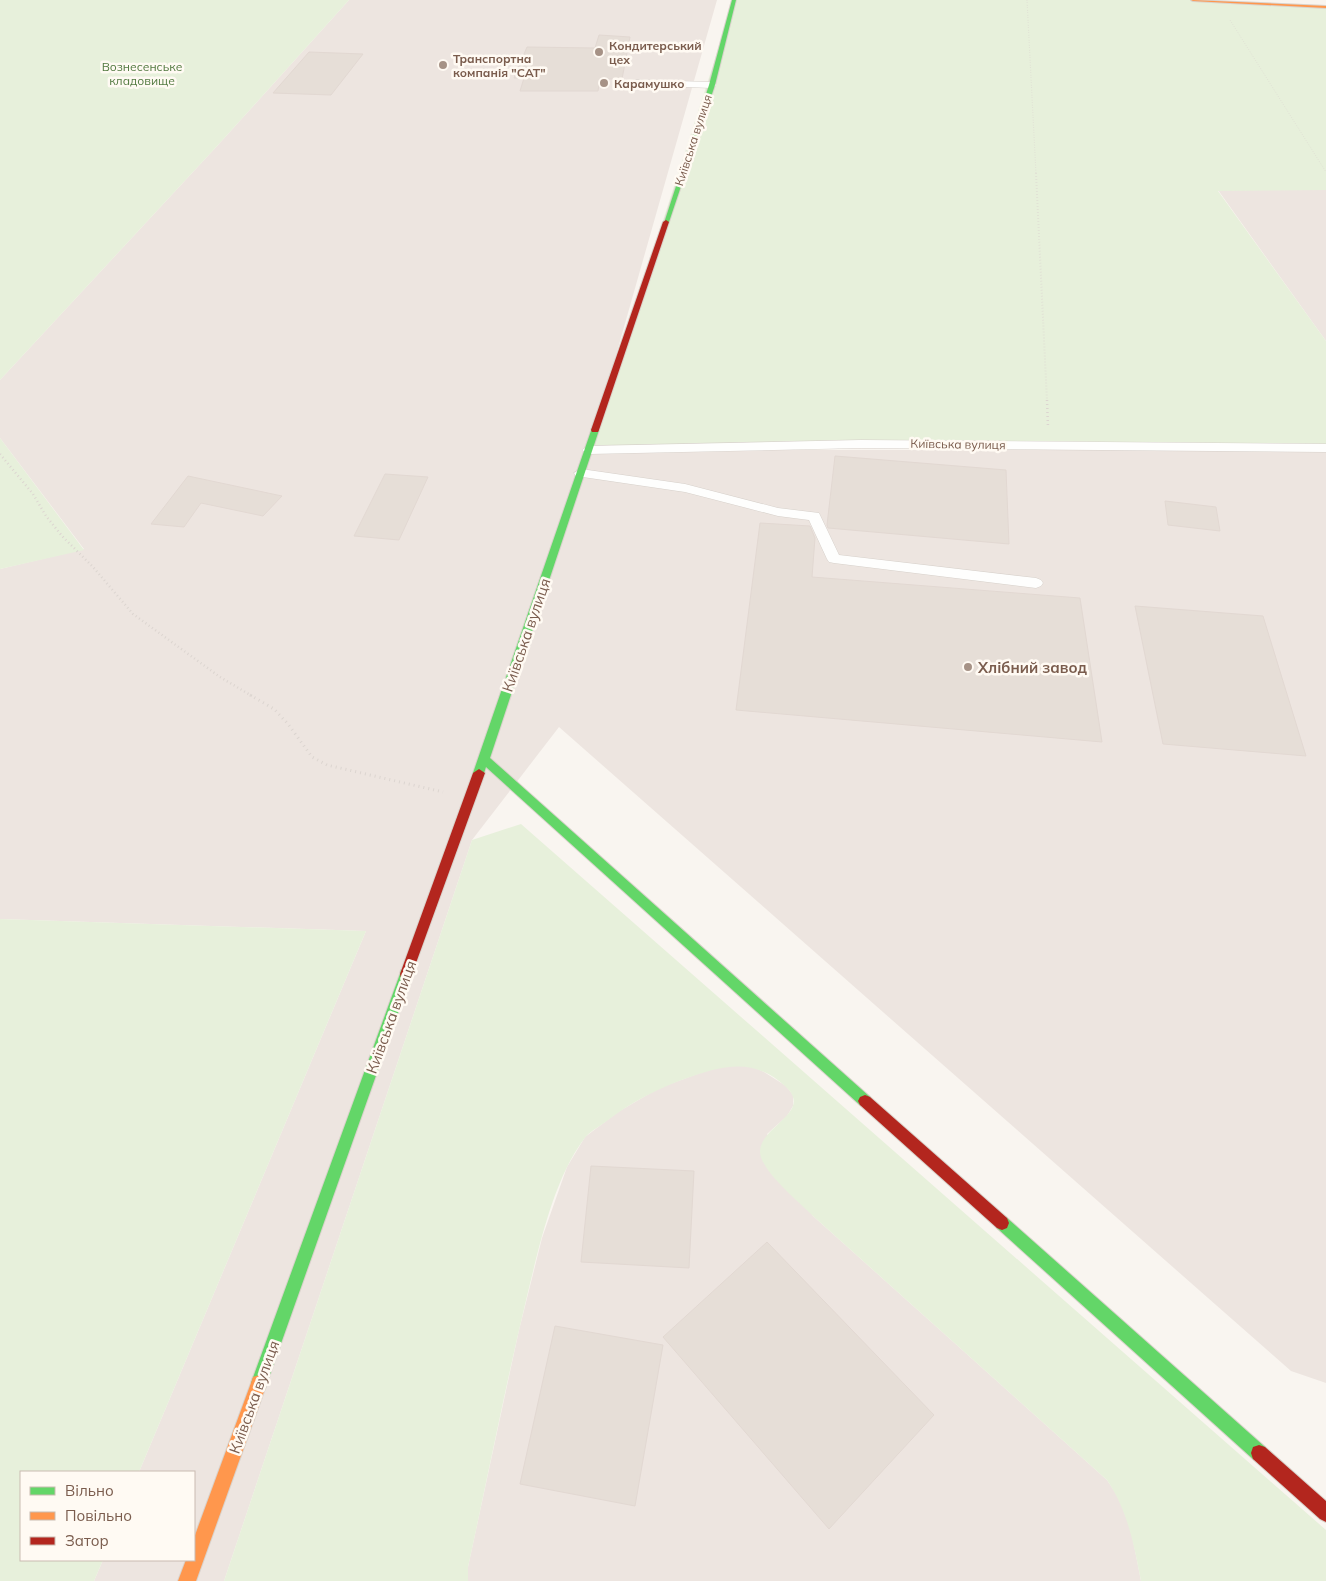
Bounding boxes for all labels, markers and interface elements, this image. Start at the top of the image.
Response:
place label: Кондитерський цех [609,38,702,67]
marker: Кондитерський цех [593,46,605,58]
place label: Транспортна компанія "САТ" [453,51,546,80]
park label: Вознесенське кладовище [102,59,183,88]
marker: Транспортна компанія "САТ" [437,59,449,71]
place label: Карамушко [614,76,684,91]
marker: Карамушко [598,77,610,89]
street label: Київська вулиця [671,92,715,188]
street label: Київська вулиця [910,436,1006,452]
street label: Київська вулиця [498,576,554,694]
place label: Хлібний завод [977,658,1087,677]
marker: Хлібний завод [962,661,974,673]
street label: Київська вулиця [362,958,420,1076]
street label: Київська вулиця [225,1338,283,1456]
legend [20,1471,195,1561]
text: Вільно [65,1481,114,1500]
text: Повільно [65,1506,132,1525]
text: Затор [65,1531,109,1550]

